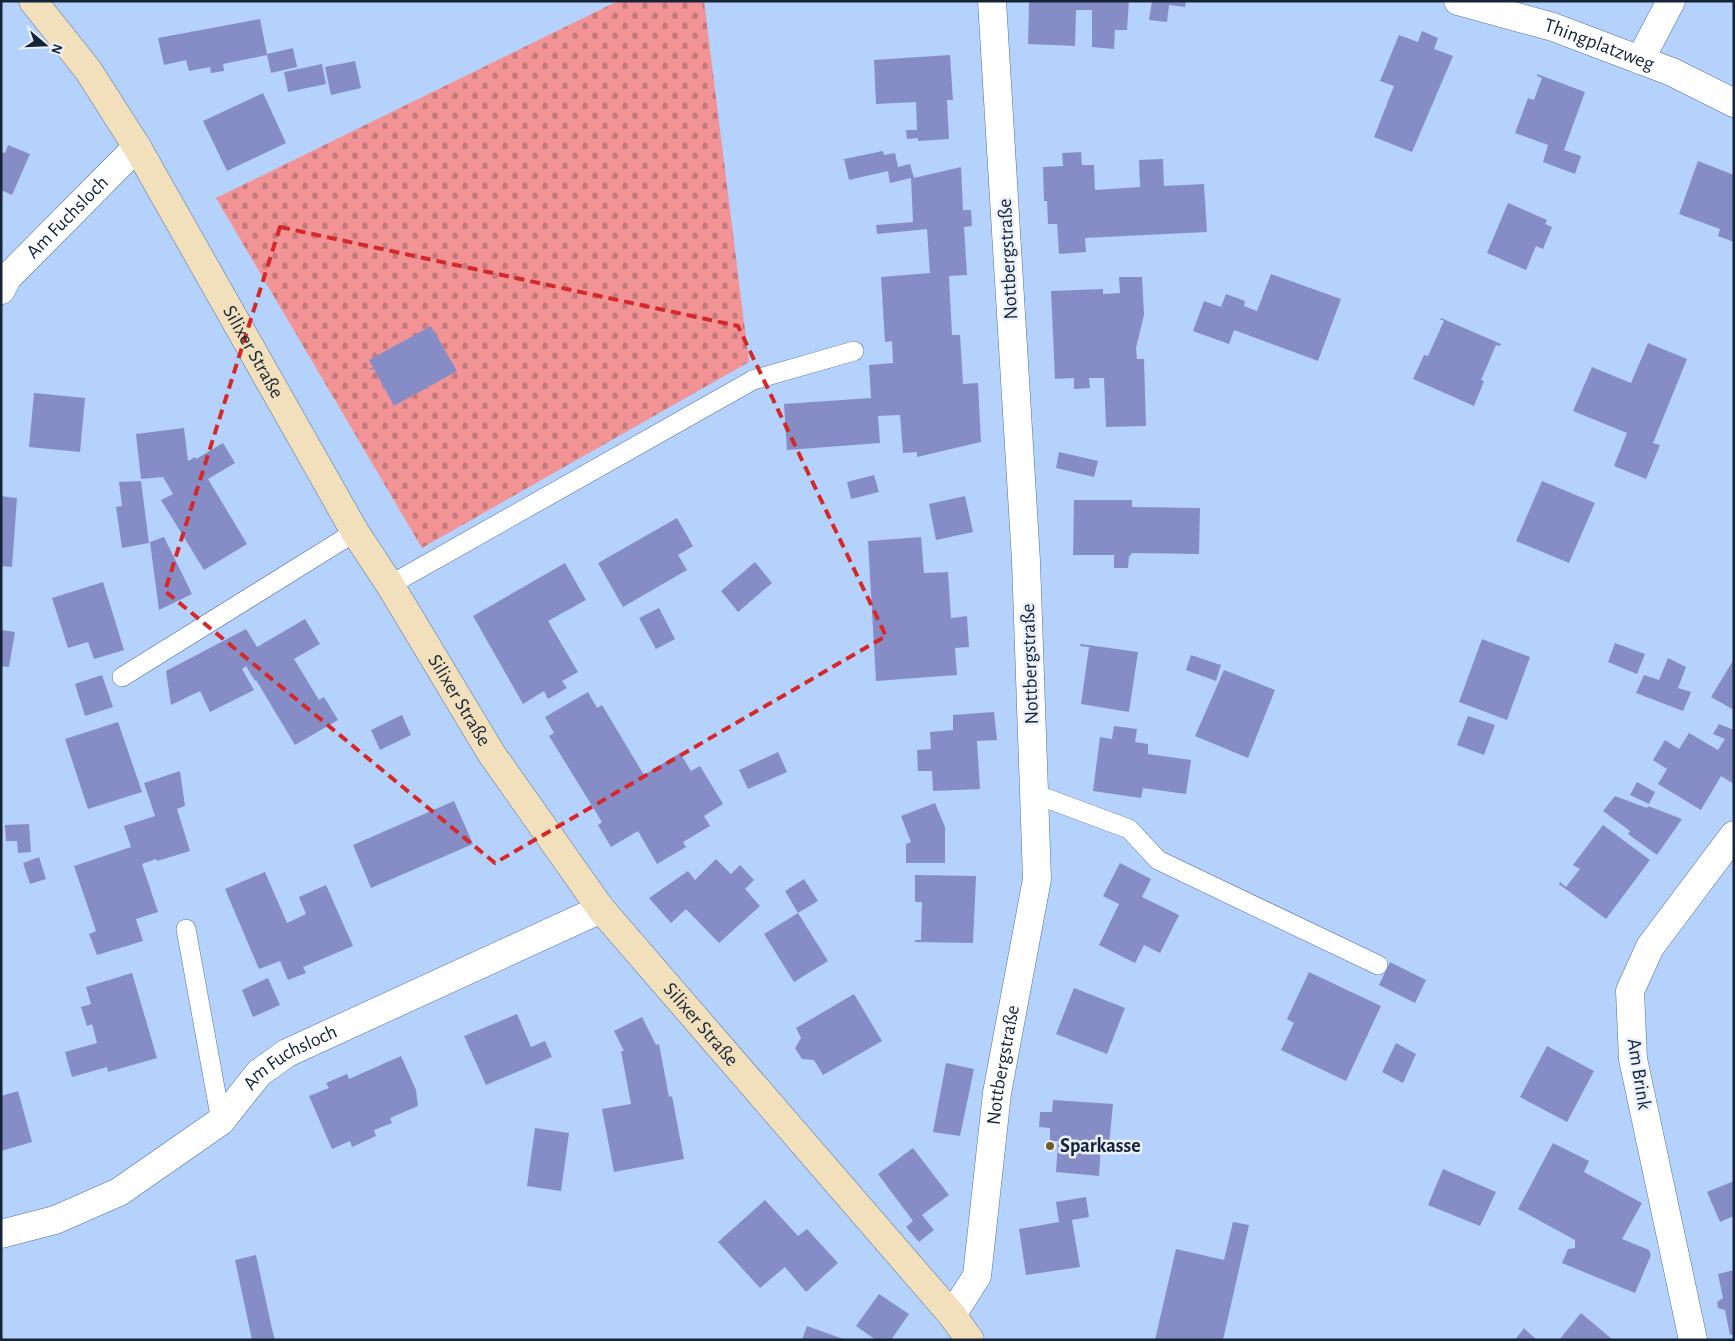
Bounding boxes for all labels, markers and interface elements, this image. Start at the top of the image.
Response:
street label: Thingplatzweg [1542,15,1657,74]
north arrow [20,20,70,70]
text: N [48,42,65,56]
street label: Am Fuchsloch [23,172,112,262]
street label: Nottbergstraße [995,198,1021,320]
street label: Silixer Straße [219,302,287,402]
street label: Nottbergstraße [1018,603,1042,725]
street label: Silixer Straße [424,651,494,750]
street label: Silixer Straße [660,979,742,1070]
street label: Nottbergstraße [984,1003,1023,1126]
street label: Am Fuchsloch [240,1021,340,1094]
street label: Am Brink [1623,1037,1655,1111]
place label: Sparkasse [1060,1136,1141,1156]
marker: Sparkasse [1044,1140,1056,1152]

